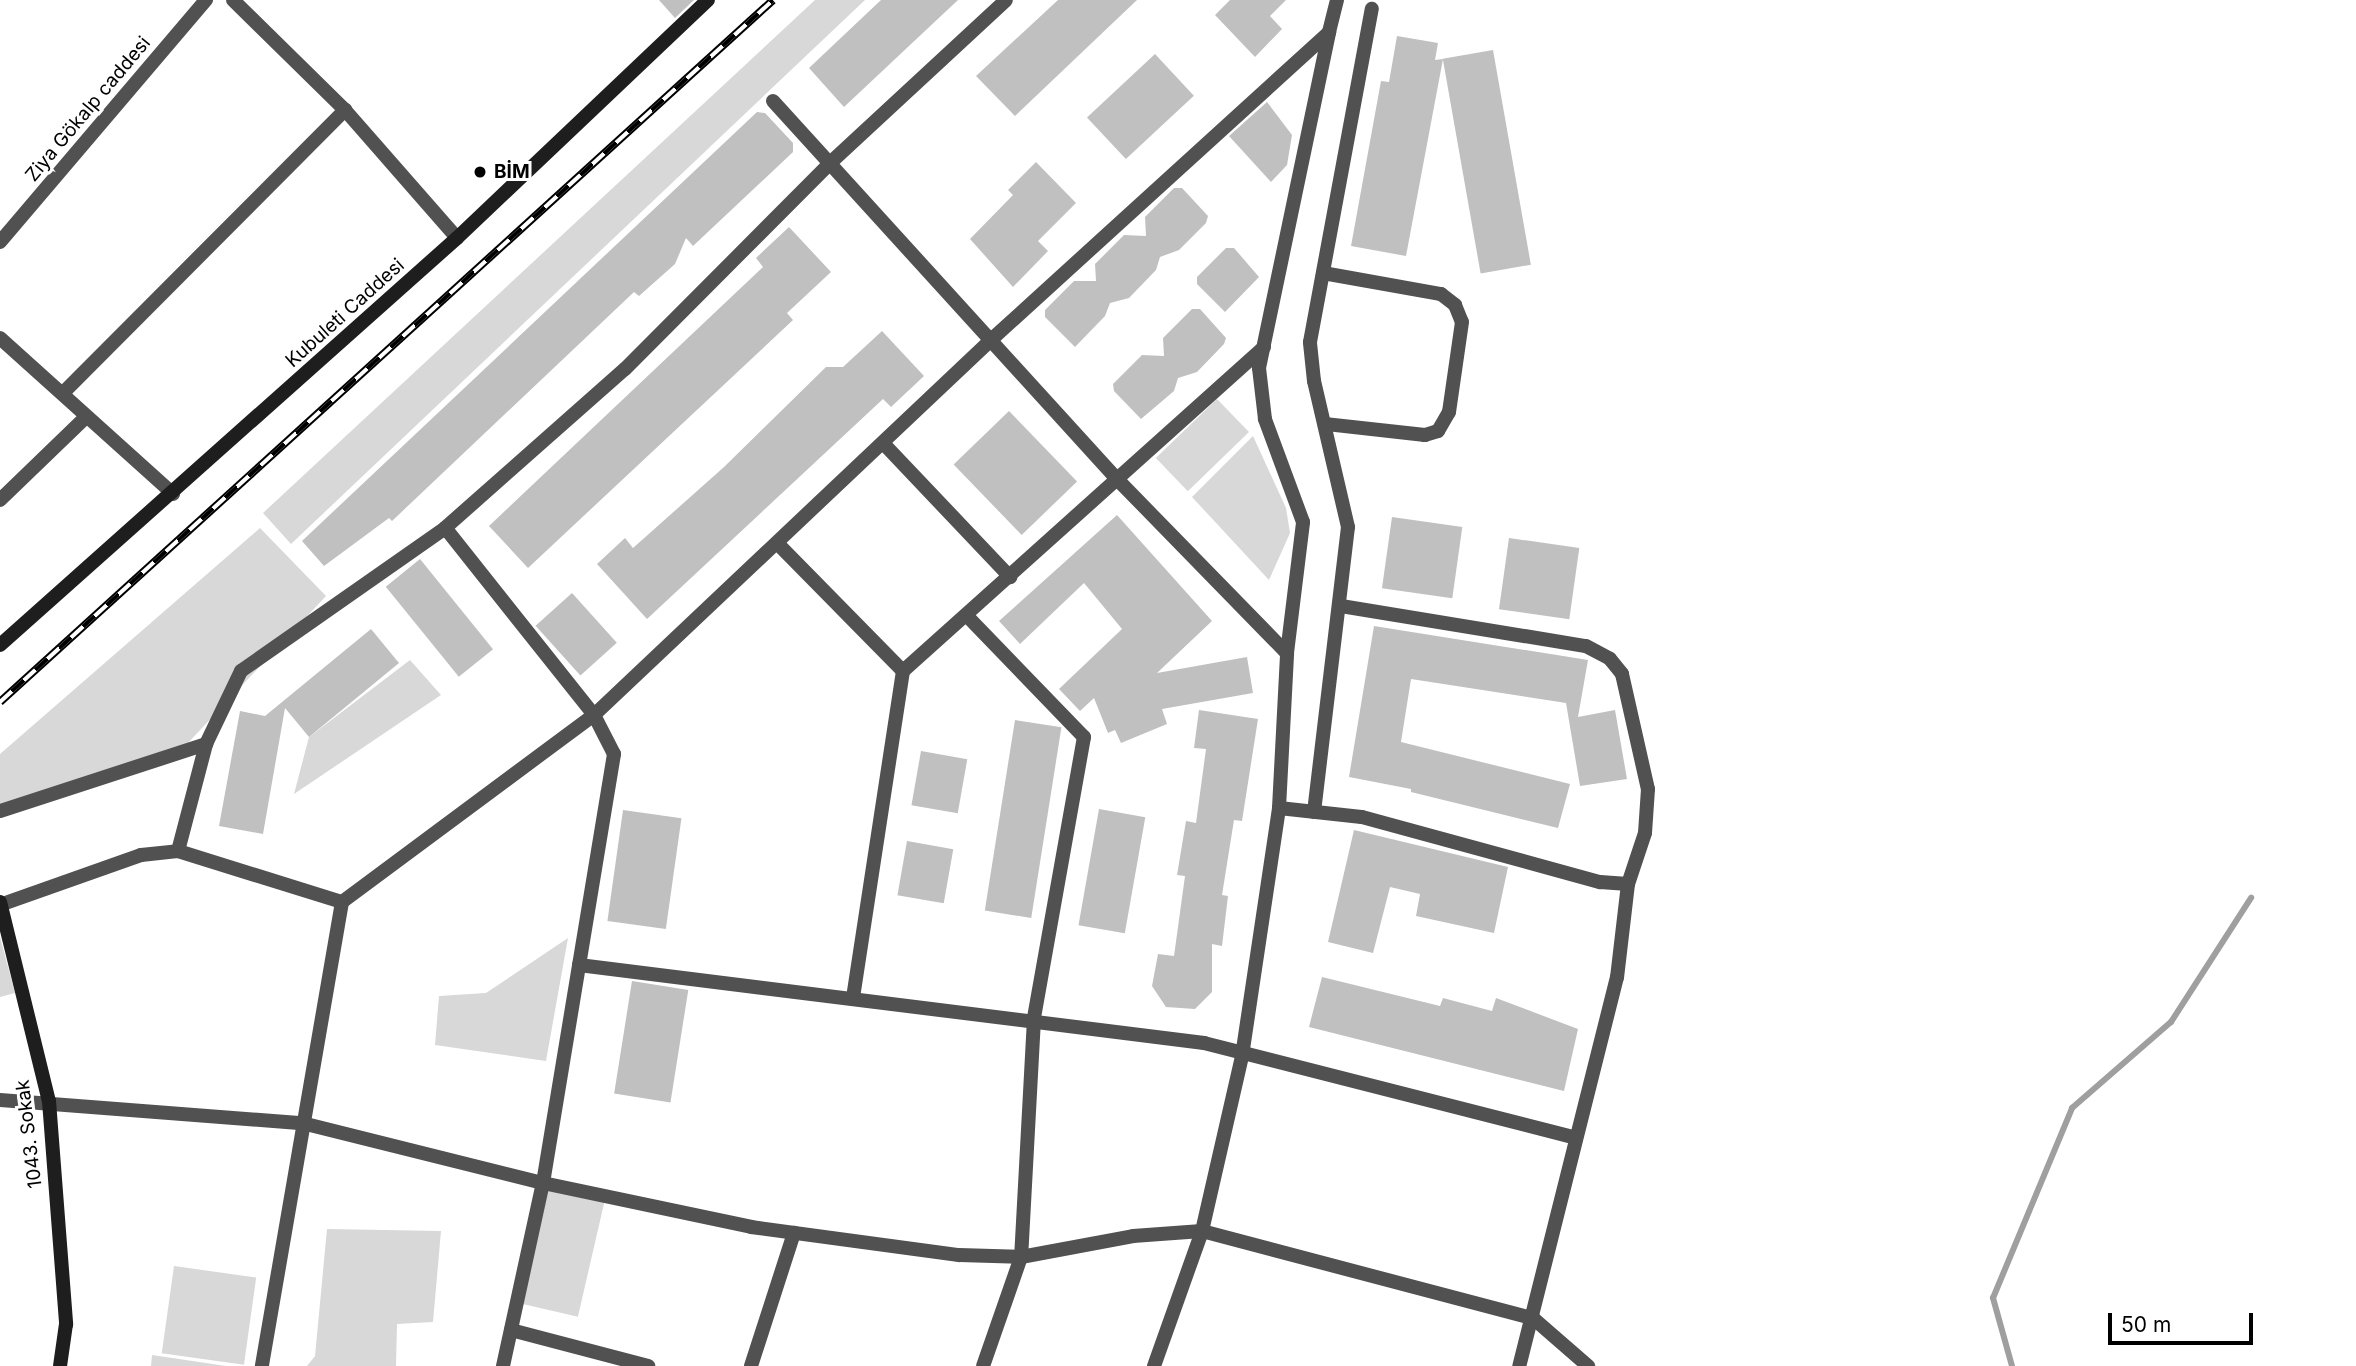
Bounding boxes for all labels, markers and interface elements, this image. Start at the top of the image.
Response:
street label: Ziya Gökalp caddesi [21,32,155,186]
place label: BİM [494,161,530,183]
marker: BİM [472,164,488,180]
street label: Kubuleti Caddesi [281,254,409,372]
street label: 1043. Sokak [11,1078,47,1190]
scale bar [2111,1300,2256,1344]
text: 50 m [2121,1312,2171,1337]

